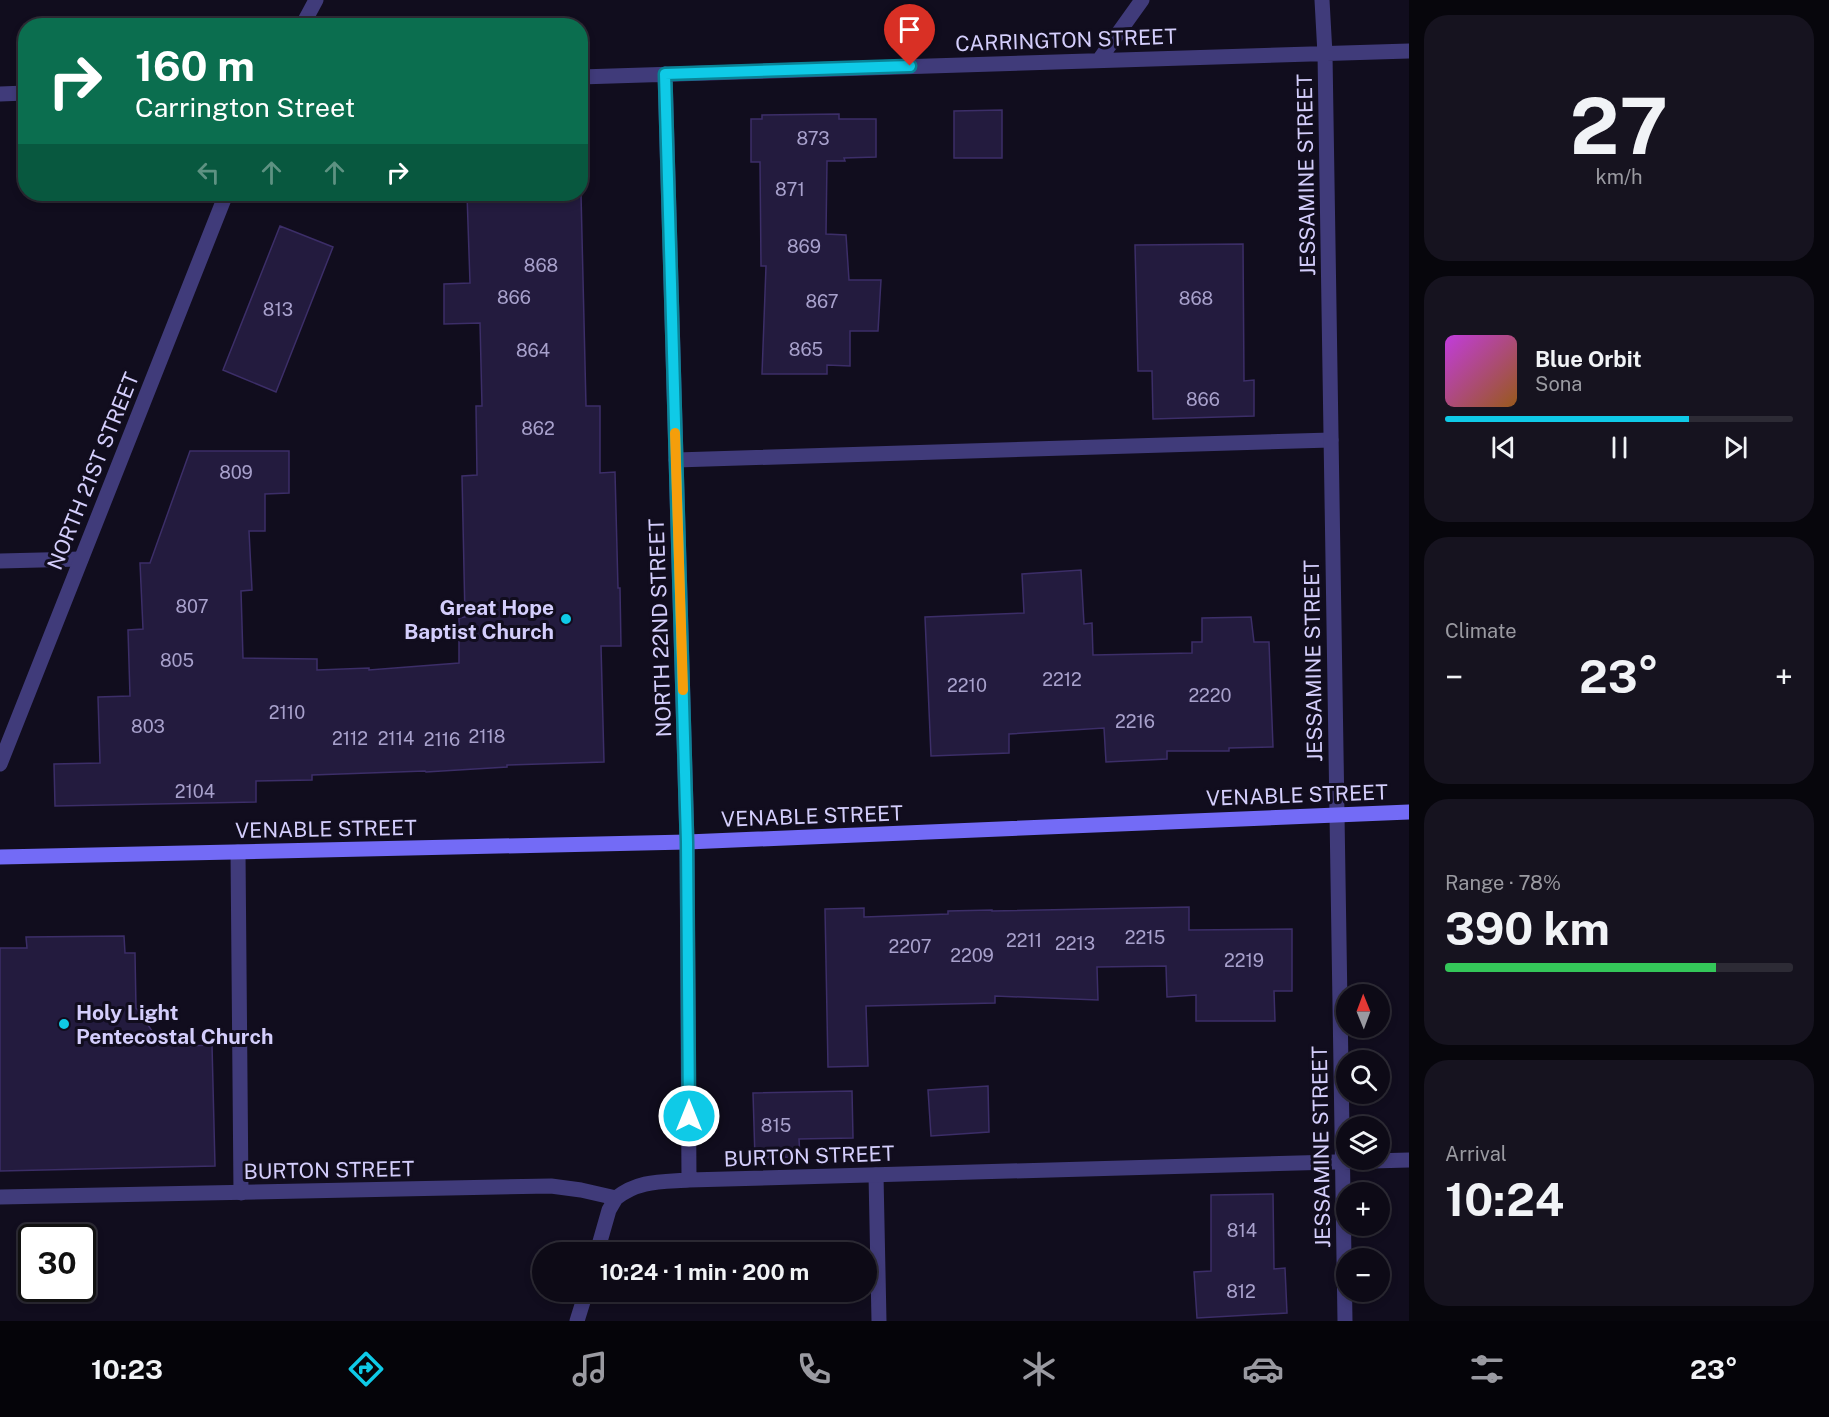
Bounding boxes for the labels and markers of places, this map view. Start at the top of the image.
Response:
pin [884,4,935,66]
place label: Great Hope Baptist Church [404,595,554,644]
marker: Great Hope Baptist Church [559,612,573,626]
place label: Holy Light Pentecostal Church [76,1000,273,1049]
marker: Holy Light Pentecostal Church [57,1017,71,1031]

